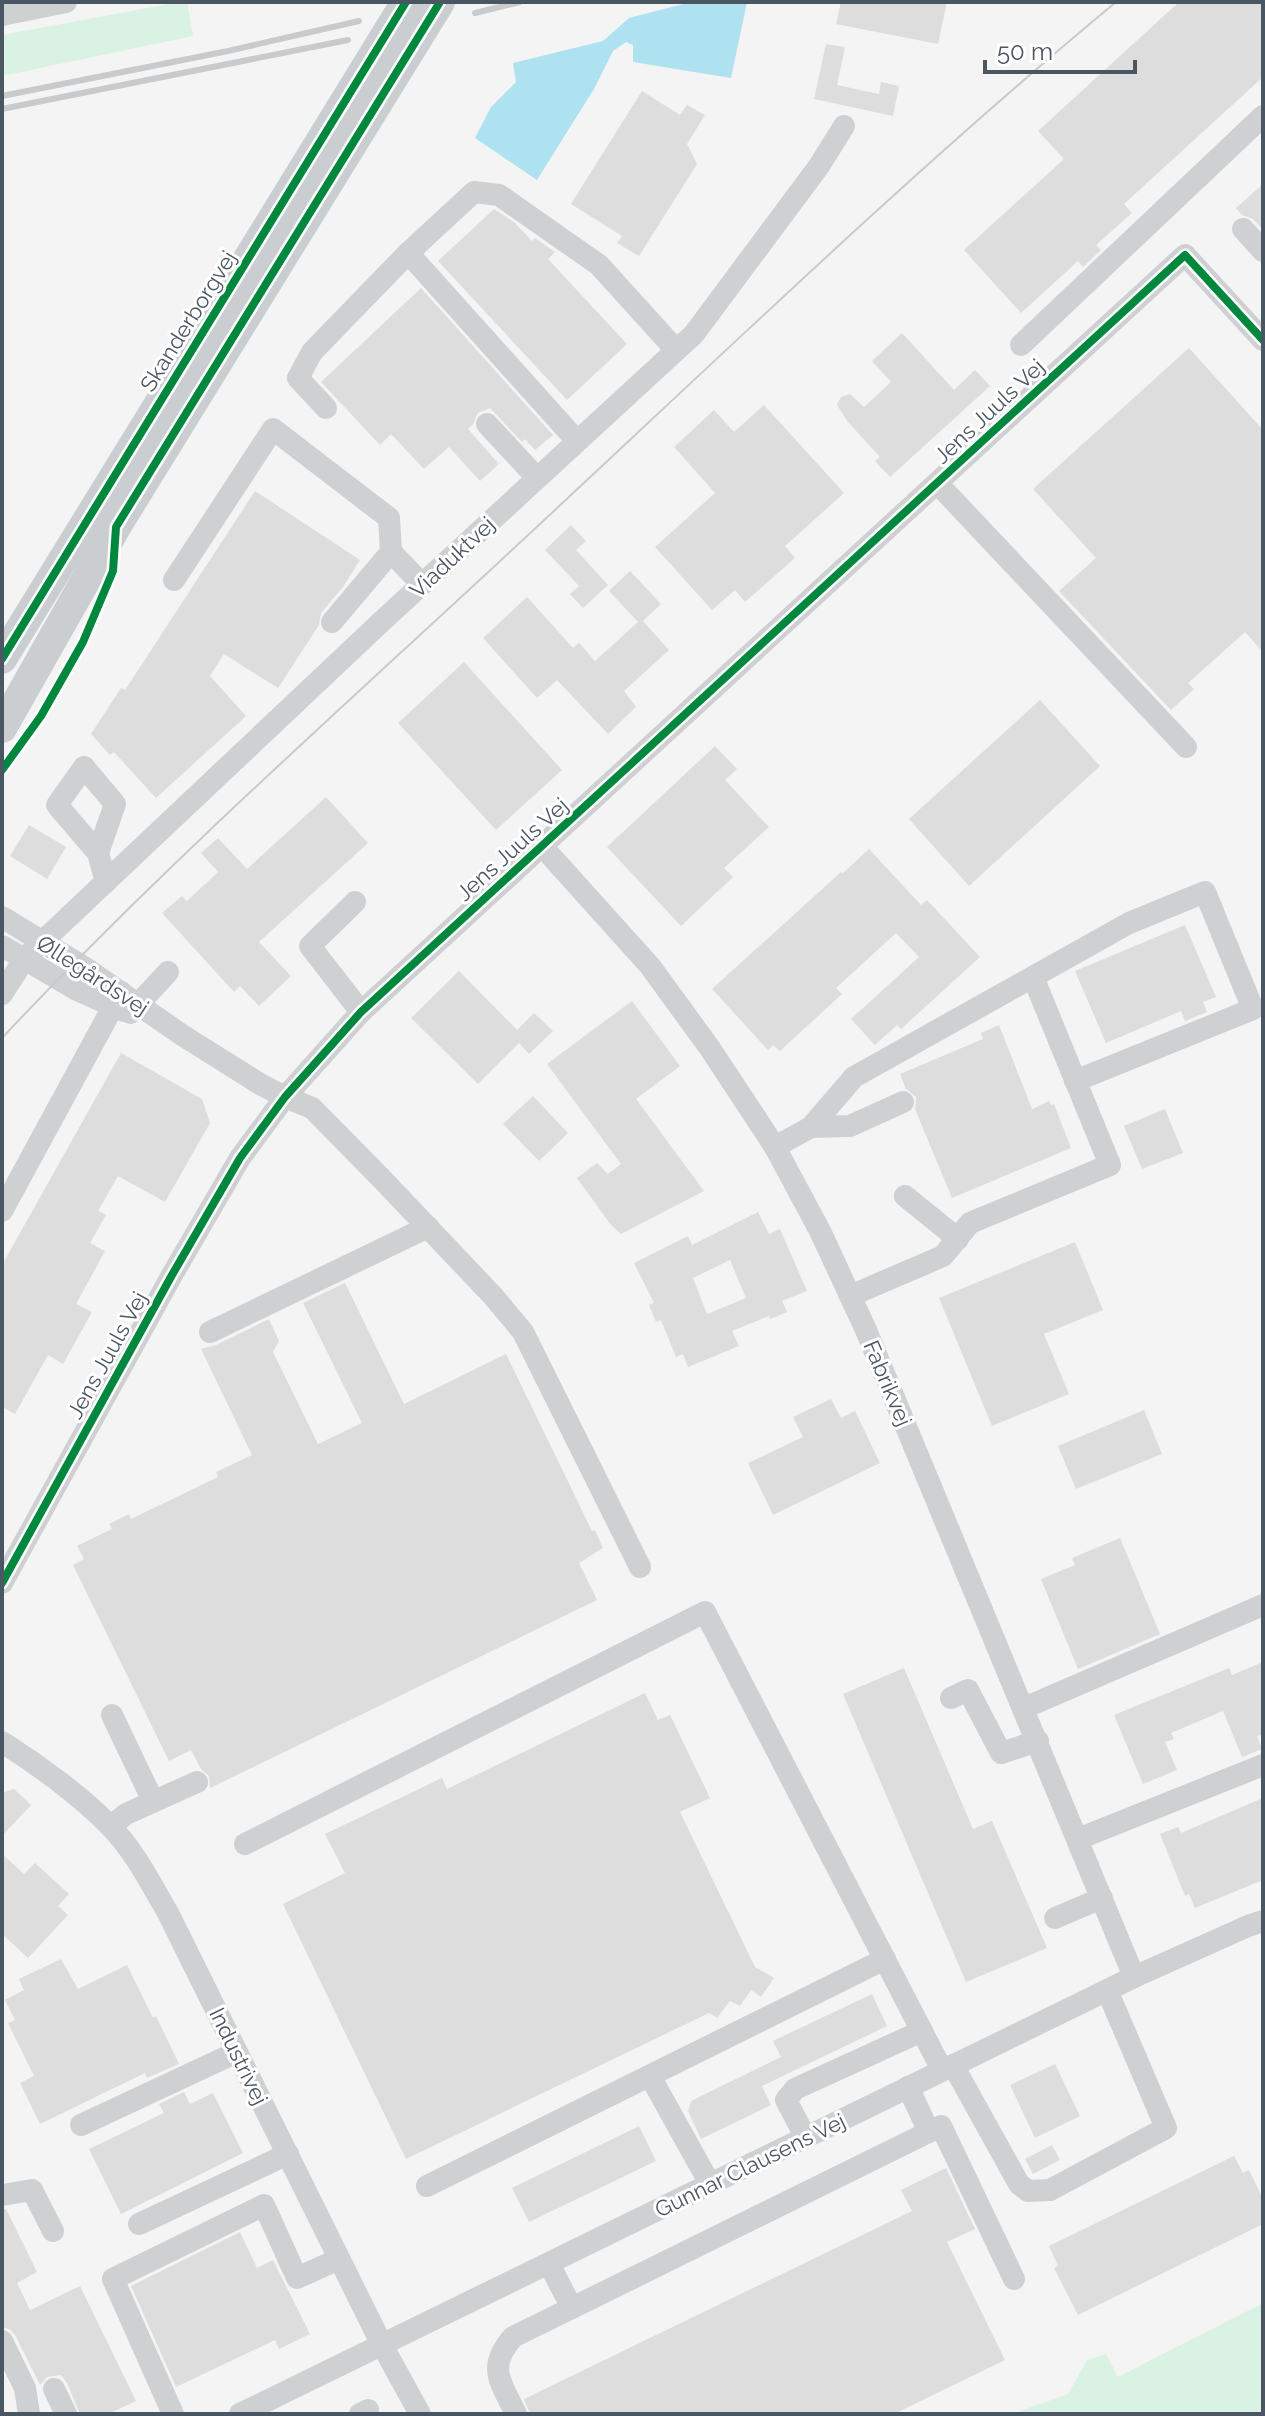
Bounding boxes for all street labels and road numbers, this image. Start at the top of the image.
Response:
street label: Skanderborgvej [134,246,242,396]
street label: Jens Juuls Vej [929,353,1049,469]
street label: Viaduktvej [404,511,500,603]
street label: Jens Juuls Vej [451,792,573,906]
street label: Øllegårdsvej [32,929,154,1021]
street label: Jens Juuls Vej [61,1287,153,1423]
street label: Fabrikvej [858,1336,918,1430]
street label: Industrivej [204,2003,274,2109]
street label: Gunnar Clausens Vej [651,2108,849,2222]

